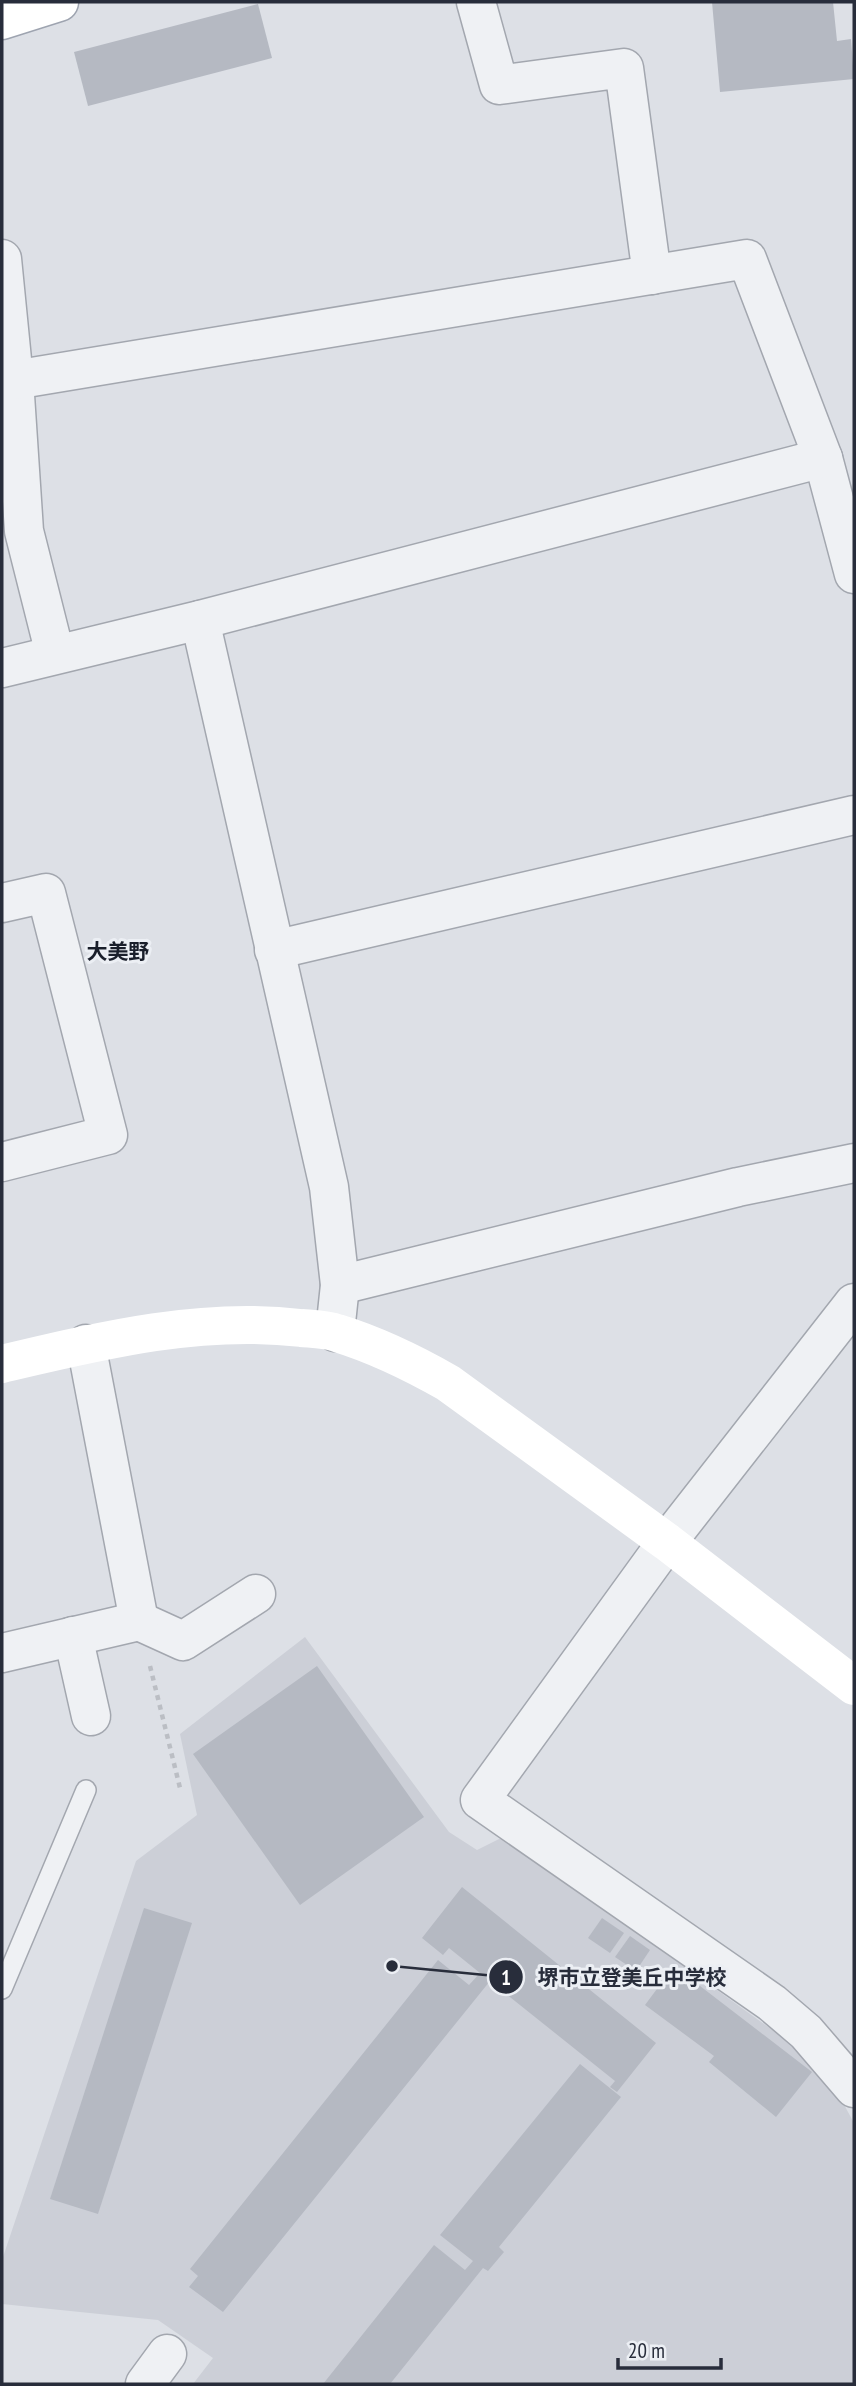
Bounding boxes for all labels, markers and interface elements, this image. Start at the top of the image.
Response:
district label: 大美野 [87,938,150,965]
callout: 堺市立登美丘中学校 [489,1956,741,1998]
text: 1 [501,1964,511,1991]
text: 堺市立登美丘中学校 [538,1964,727,1991]
scale bar [618,2326,721,2370]
text: 20 m [628,2337,665,2364]

